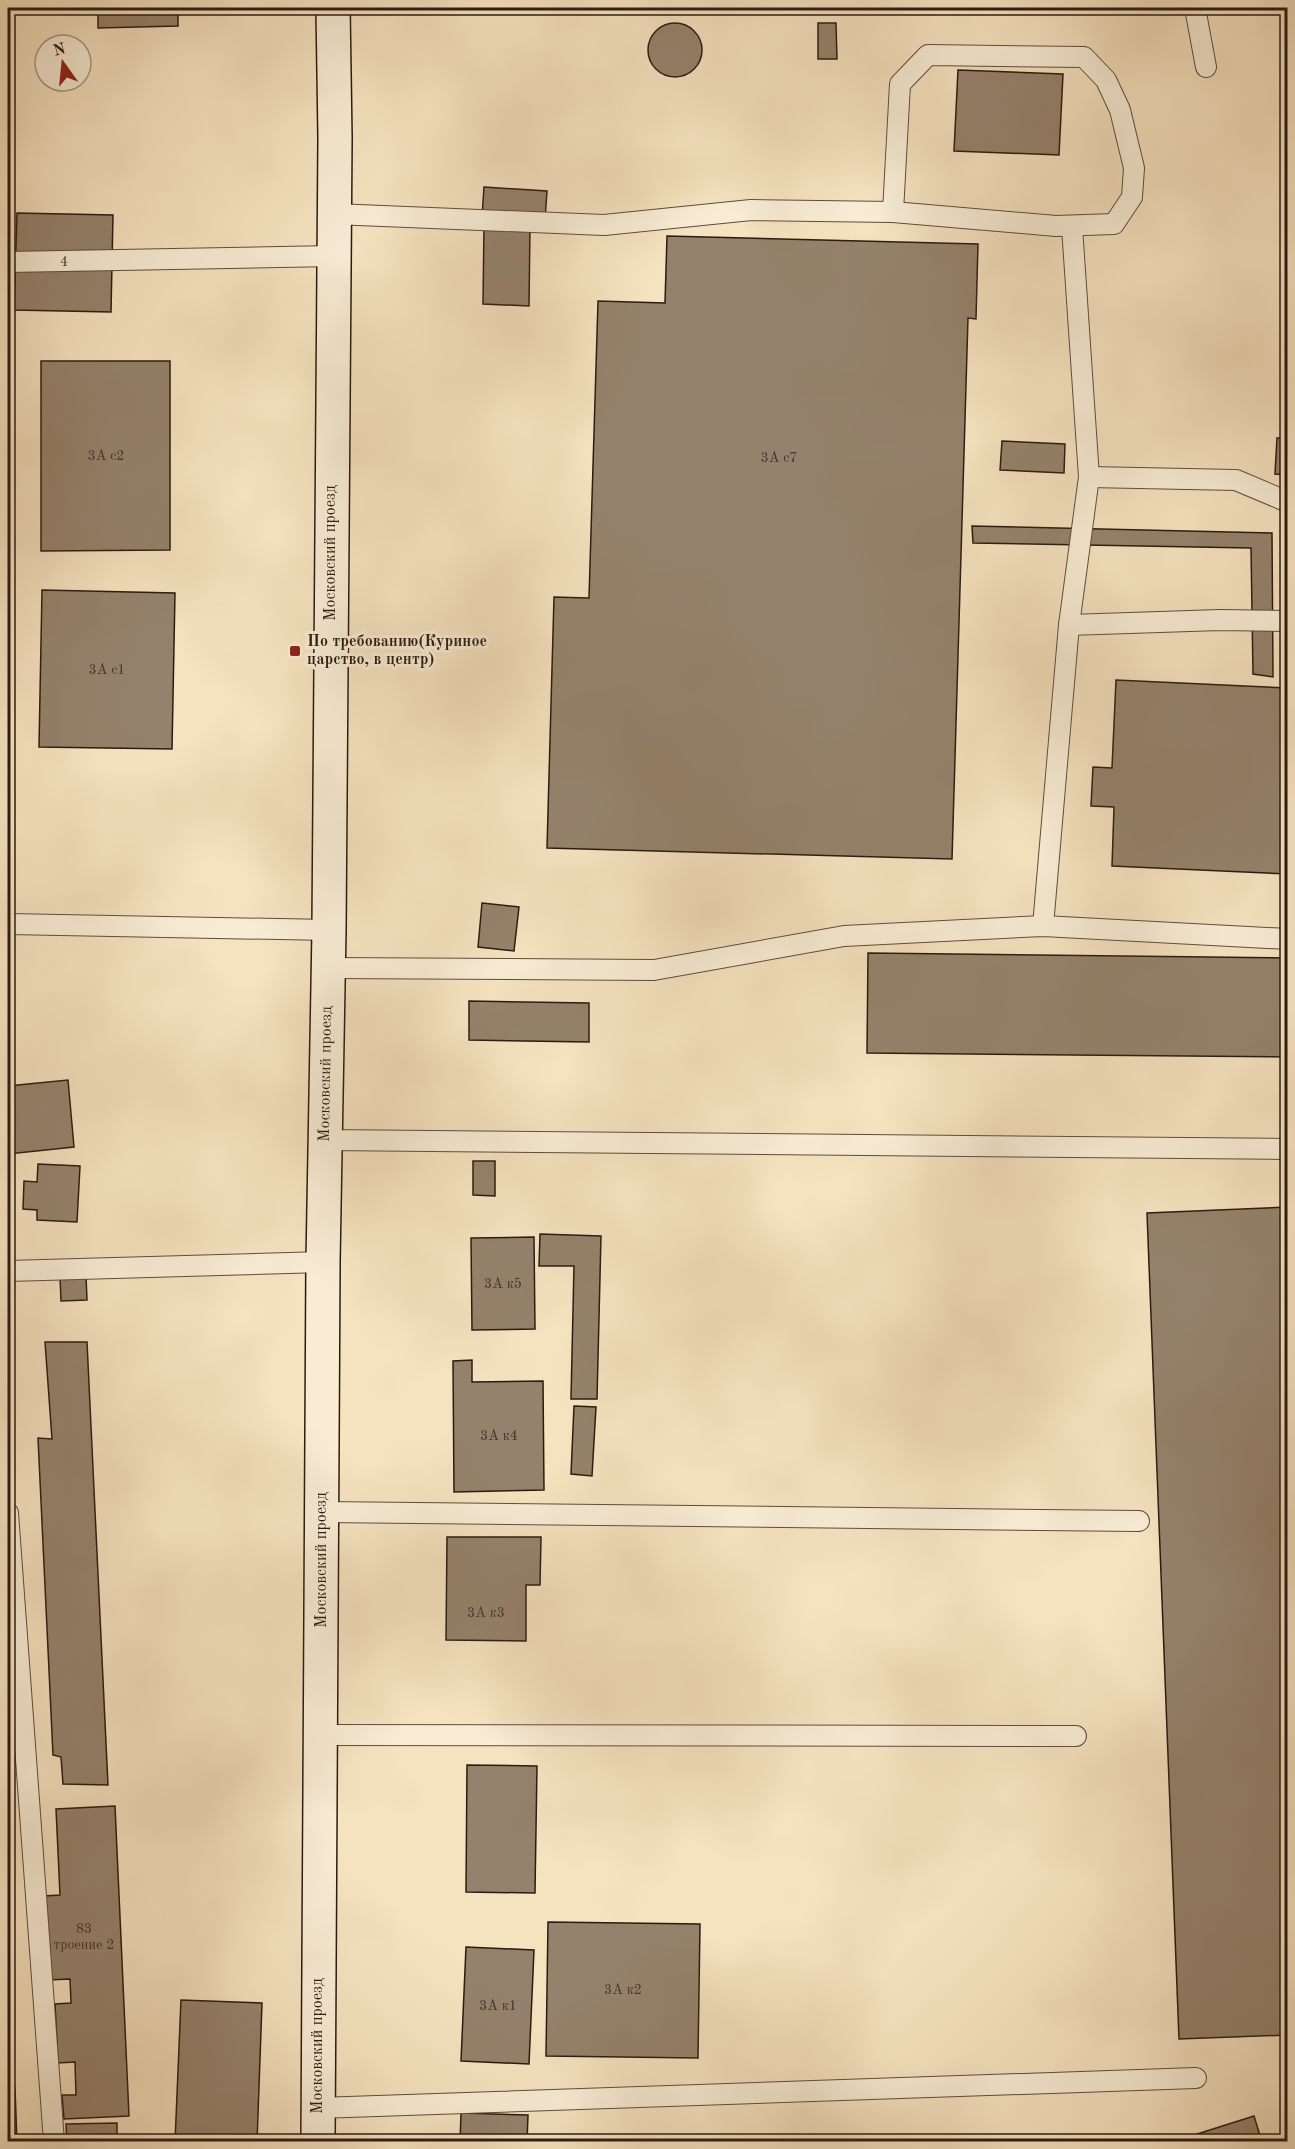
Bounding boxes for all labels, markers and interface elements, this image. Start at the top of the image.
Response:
north arrow [33,33,93,93]
text: N [52,41,68,60]
house number: 4 [60,255,68,269]
house number: 3А с2 [88,449,124,463]
house number: 3А с7 [761,451,797,465]
street label: Московский проезд [323,485,339,621]
place label: По требованию(Куриное царство, в центр) [307,633,487,668]
marker: По требованию(Куриное царство, в центр) [288,644,302,658]
house number: 3А с1 [89,663,125,677]
street label: Московский проезд [317,1006,335,1142]
house number: 3А к5 [484,1277,522,1291]
house number: 3А к4 [480,1429,518,1443]
street label: Московский проезд [314,1492,330,1628]
house number: 3А к3 [467,1606,505,1620]
house number: 83 троение 2 [54,1922,114,1952]
street label: Московский проезд [310,1978,326,2114]
house number: 3А к2 [604,1983,642,1997]
house number: 3А к1 [479,1999,517,2013]

